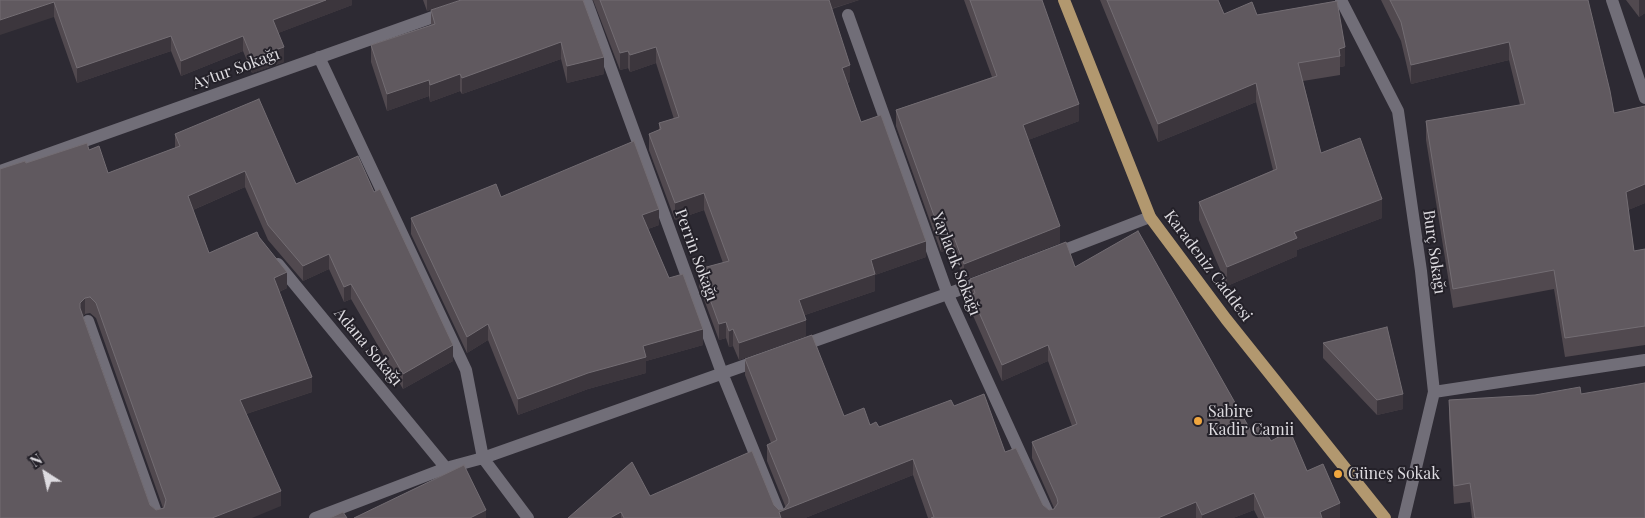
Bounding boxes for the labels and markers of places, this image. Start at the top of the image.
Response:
place label: Sabire Kadir Camii [1208,402,1294,440]
marker: Sabire Kadir Camii [1192,415,1204,427]
place label: Güneş Sokak [1348,464,1440,484]
marker: Güneş Sokak [1332,468,1344,480]

